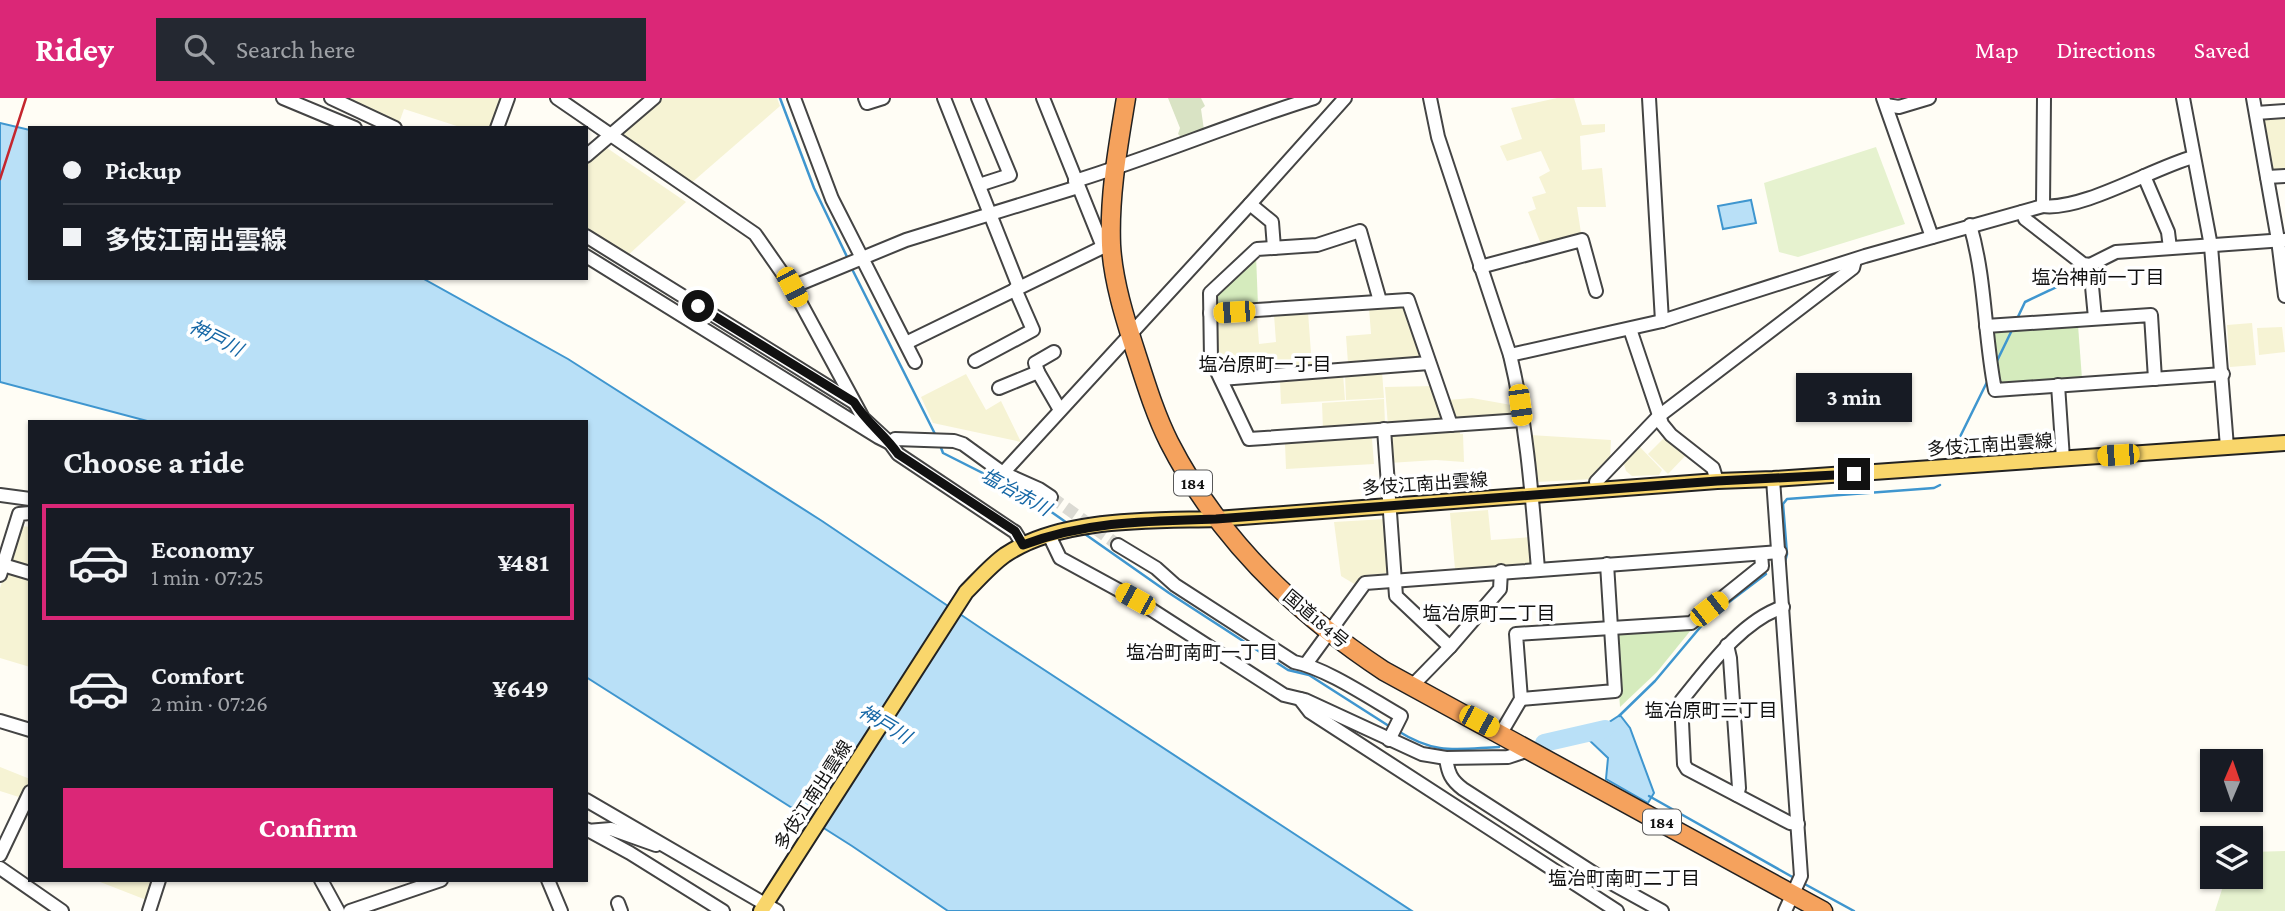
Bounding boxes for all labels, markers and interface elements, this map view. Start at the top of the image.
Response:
search box [156,18,646,81]
icon: search [180,30,218,68]
text: Ridey [35,31,114,68]
text: Search here [236,35,355,64]
text: Map [1975,36,2019,63]
text: Directions [2057,36,2156,63]
text: Saved [2194,36,2250,63]
text: Pickup [105,156,182,185]
text: 多伎江南出雲線 [105,226,287,255]
car [773,264,812,310]
district label: 塩冶神前一丁目 [2031,267,2165,288]
route start [682,290,714,322]
car [1213,300,1256,324]
water label: 神戸川 [186,316,248,361]
district label: 塩冶原町一丁目 [1198,354,1332,375]
callout: 3 min [1796,372,1912,422]
car [1507,383,1534,427]
text: 3 min [1826,384,1882,410]
street label: 多伎江南出雲線 [1926,431,2054,459]
car [2097,443,2140,467]
text: Choose a ride [63,444,244,480]
route end [1838,458,1870,490]
water label: 塩冶赤川 [978,464,1056,521]
road number: 184 [1174,470,1212,496]
street label: 多伎江南出雲線 [1361,470,1489,498]
icon: car [67,531,130,594]
text: Economy [151,535,254,564]
text: ¥481 [498,548,549,577]
text: 1 min · 07:25 [151,564,264,590]
car [1112,580,1159,618]
street label: 国道184号 [1279,586,1353,652]
car [1686,588,1733,630]
district label: 塩冶原町二丁目 [1422,603,1556,624]
district label: 塩冶町南町一丁目 [1126,642,1278,663]
icon: car [67,657,130,720]
text: Comfort [151,661,244,690]
text: ¥649 [493,674,549,703]
text: 2 min · 07:26 [151,690,268,716]
water label: 神戸川 [855,700,917,749]
district label: 塩冶原町三丁目 [1644,700,1778,721]
car [1456,702,1503,740]
street label: 多伎江南出雲線 [770,737,856,853]
north arrow [2200,749,2263,812]
map controls [2200,749,2263,889]
button: Confirm [63,788,553,868]
road number: 184 [1643,810,1681,834]
button: layers [2200,826,2263,889]
district label: 塩冶町南町二丁目 [1548,868,1700,889]

